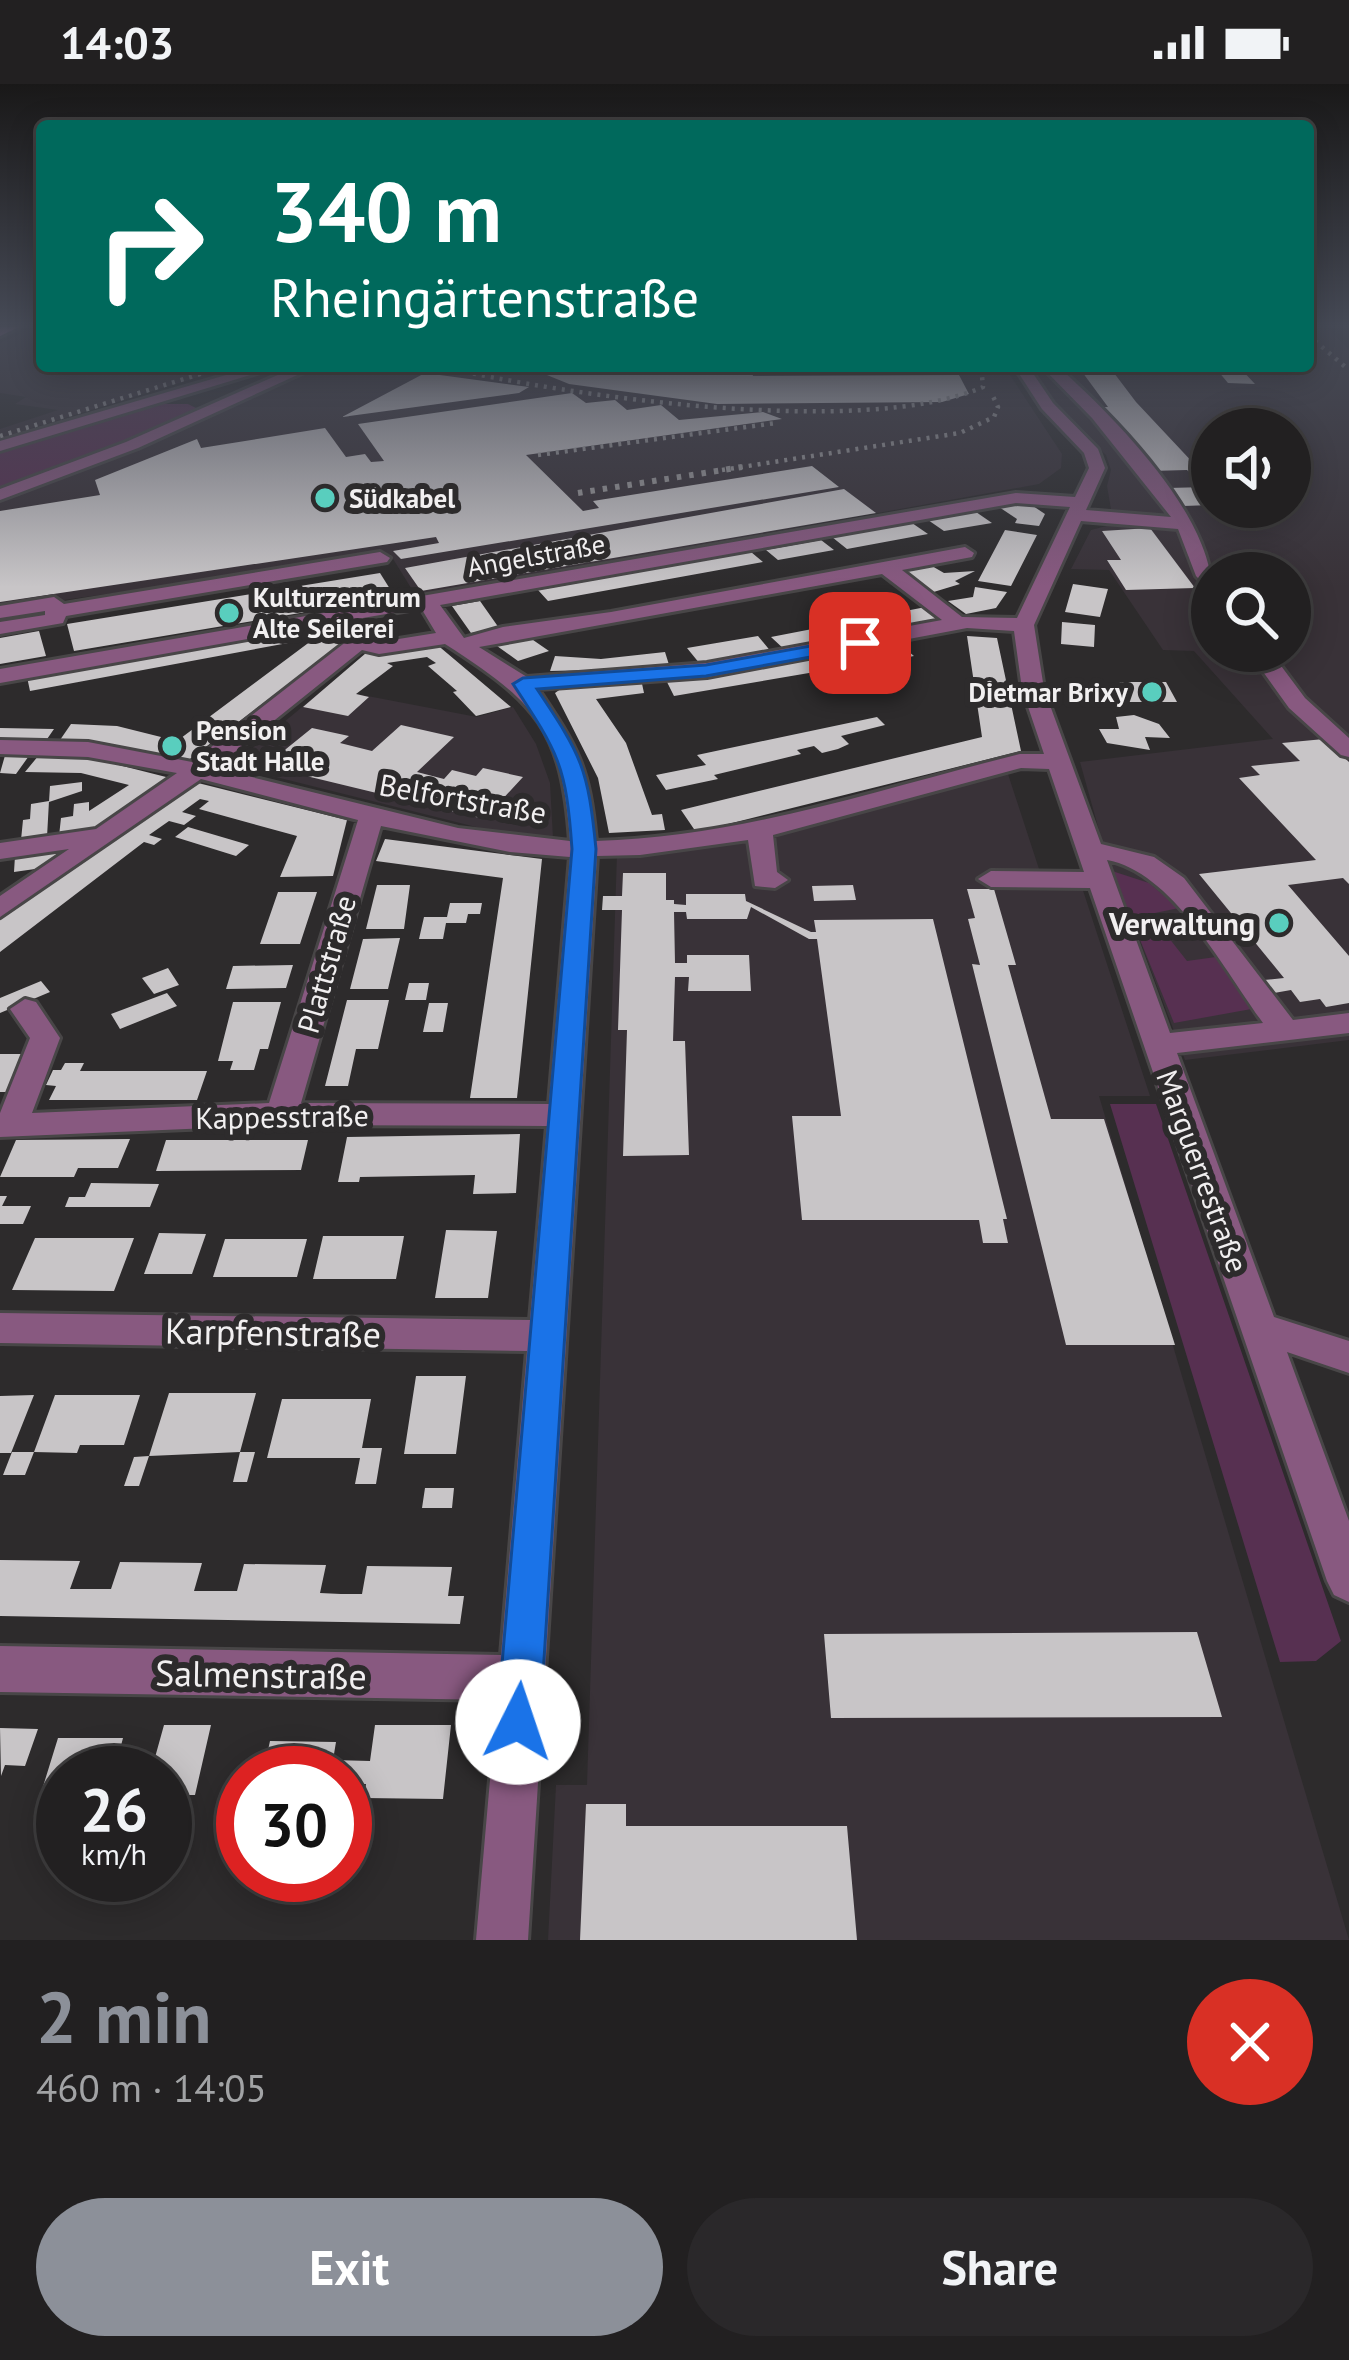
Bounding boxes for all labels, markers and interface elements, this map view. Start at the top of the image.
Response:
text: 14:03 [60,13,174,71]
text: 340 m [270,156,502,265]
icon: right [72,168,228,324]
text: Rheingärtenstraße [270,262,699,332]
map controls [1191,408,1311,672]
button: sound [1191,408,1311,528]
place label: Südkabel [349,481,455,515]
marker: Südkabel [312,485,338,511]
street label: Angelstraße [464,526,608,584]
button: search [1191,552,1311,672]
place label: Kulturzentrum Alte Seilerei [253,580,421,645]
pin [809,592,911,694]
marker: Kulturzentrum Alte Seilerei [216,600,242,626]
icon: arrive [827,610,893,676]
place label: Dietmar Brixy [969,675,1129,709]
marker: Dietmar Brixy [1139,679,1165,705]
place label: Pension Stadt Halle [196,713,325,778]
marker: Pension Stadt Halle [159,733,185,759]
street label: Belfortstraße [376,764,550,832]
street label: Plattstraße [288,891,364,1037]
place label: Verwaltung [1108,904,1255,943]
marker: Verwaltung [1266,910,1292,936]
street label: Marguerrestraße [1148,1064,1258,1278]
street label: Kappesstraße [195,1095,369,1137]
street label: Karpfenstraße [164,1307,382,1357]
street label: Salmenstraße [155,1649,367,1699]
position arrow [455,1659,581,1785]
speed limit sign: 30 [216,1746,372,1902]
text: 26 [80,1770,148,1848]
text: km/h [81,1834,147,1873]
text: 2 min [36,1970,212,2063]
button: close [1187,1979,1313,2105]
text: 460 m · 14:05 [36,2062,267,2113]
button: Exit [36,2198,663,2336]
button: Share [687,2198,1313,2336]

